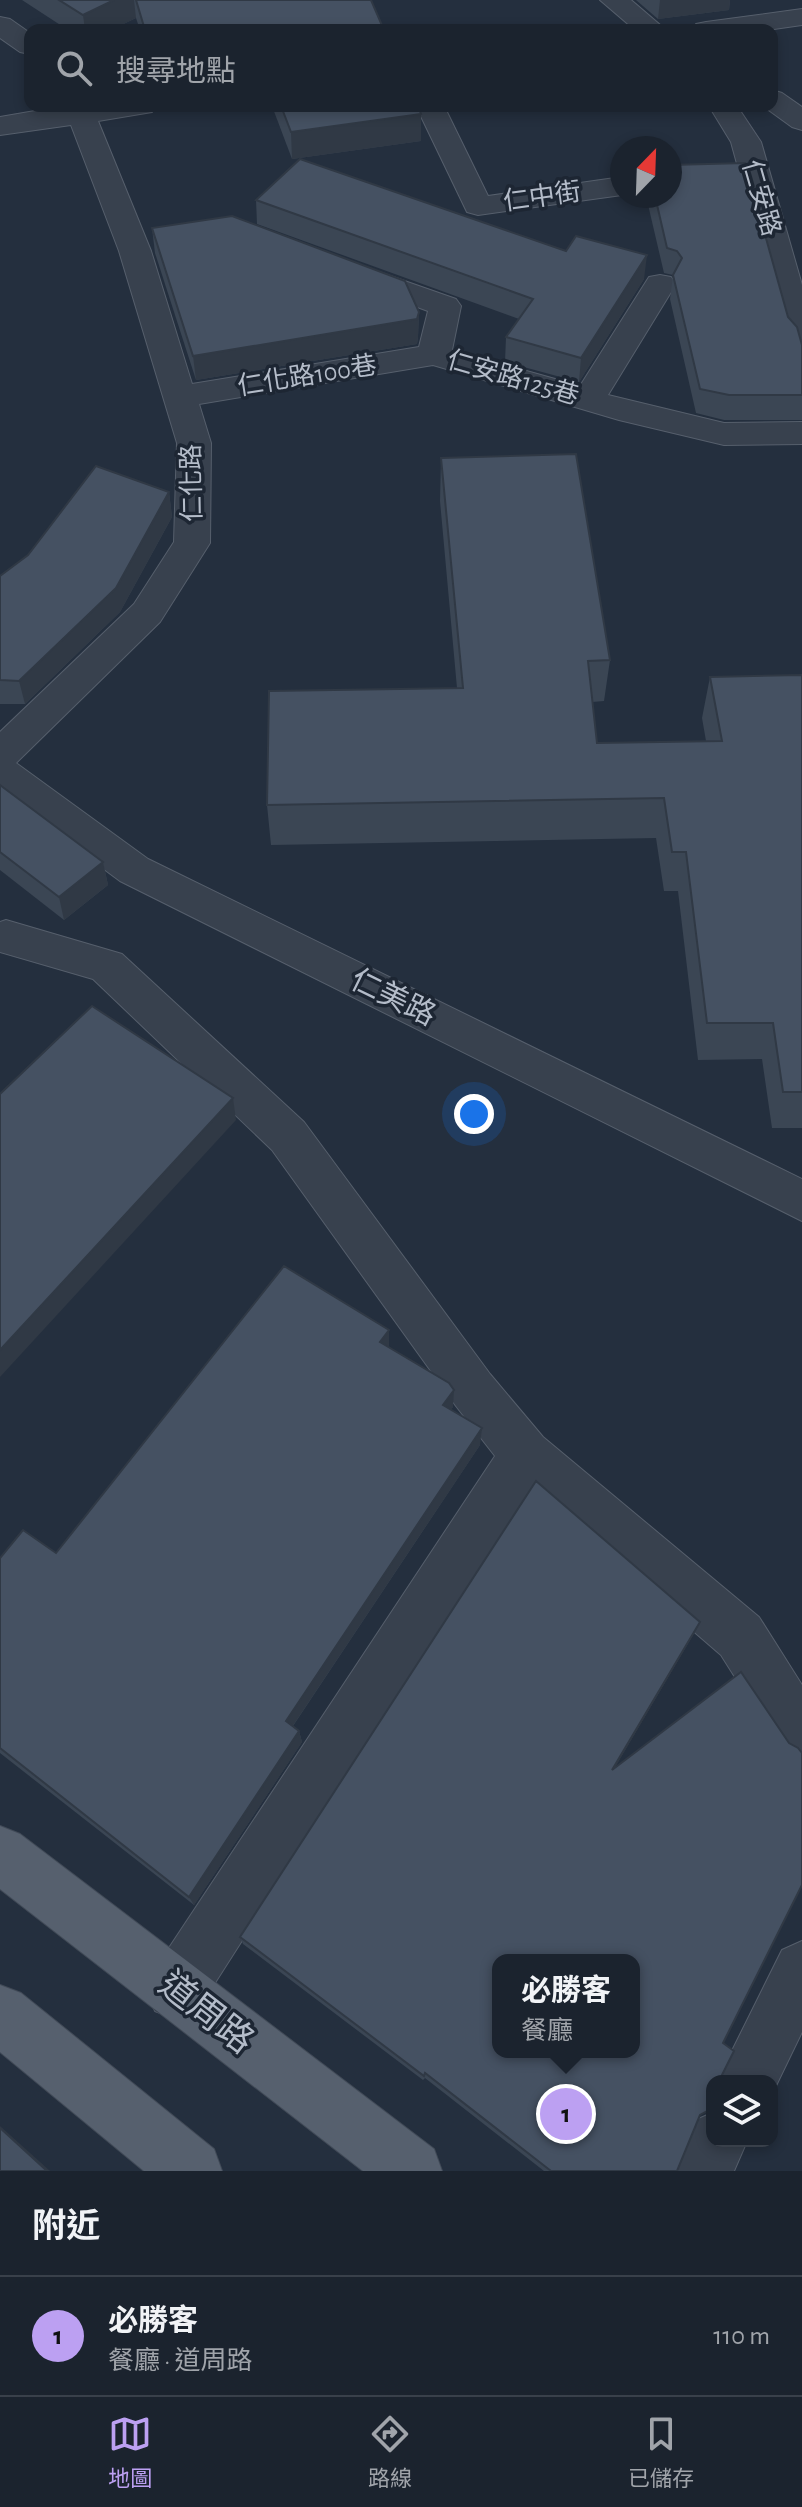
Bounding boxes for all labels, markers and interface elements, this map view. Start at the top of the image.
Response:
search box [24,24,778,112]
icon: search [52,46,96,90]
text: 搜尋地點 [116,57,236,87]
north arrow [610,136,682,208]
street label: 仁安路 [738,157,785,239]
street label: 仁中街 [501,178,582,215]
street label: 仁安路125巷 [444,346,582,409]
street label: 仁化路100巷 [235,351,378,400]
street label: 仁化路 [177,444,206,522]
street label: 仁美路 [346,963,441,1031]
your location [454,1094,494,1134]
popup [492,1954,640,2058]
street label: 道周路 [152,1964,261,2060]
text: 必勝客 [521,1976,611,2006]
text: 餐廳 [521,2018,573,2044]
map controls [706,2075,778,2147]
button: layers [706,2075,778,2147]
pin: 1 [540,2084,592,2144]
text: 附近 [32,2210,100,2244]
text: 必勝客 [108,2306,198,2336]
text: 1 [53,2323,63,2349]
text: 110 m [713,2323,770,2349]
text: 餐廳 · 道周路 [108,2348,253,2374]
tab: 地圖 [108,2412,152,2492]
tab: 路線 [368,2412,412,2492]
tab: 已儲存 [628,2412,694,2492]

